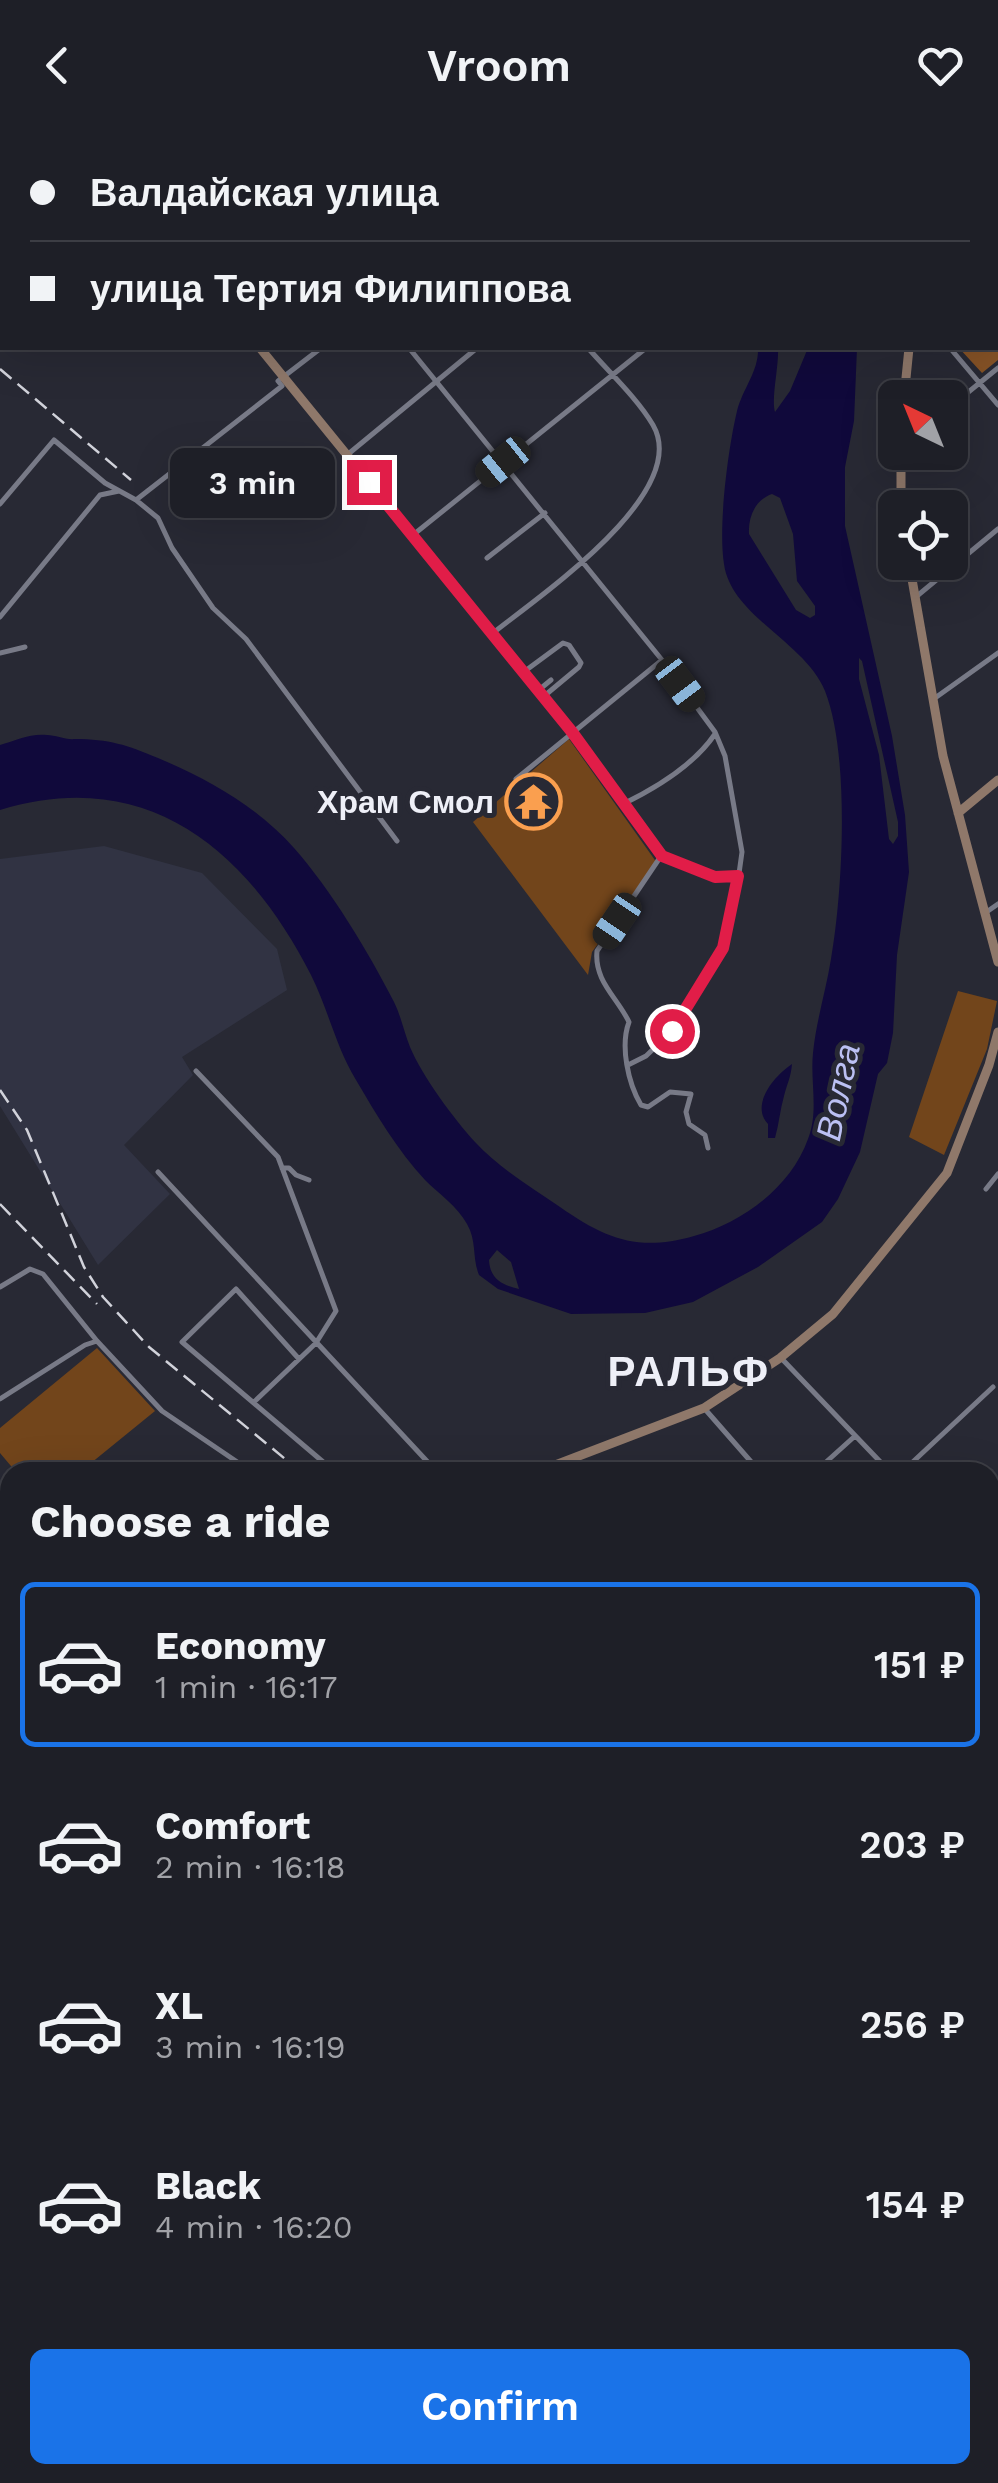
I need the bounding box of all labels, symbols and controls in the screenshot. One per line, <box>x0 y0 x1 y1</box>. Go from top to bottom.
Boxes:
icon: back <box>30 38 85 93</box>
icon: heart <box>913 38 968 93</box>
text: Vroom <box>427 39 571 92</box>
text: Валдайская улица <box>90 171 439 215</box>
text: улица Тертия Филиппова <box>90 267 571 311</box>
north arrow <box>878 380 968 470</box>
map controls <box>878 380 968 580</box>
car <box>470 431 536 493</box>
callout: 3 min <box>169 447 334 517</box>
route end <box>347 460 392 505</box>
text: 3 min <box>209 464 296 502</box>
button: locate <box>878 490 968 580</box>
car <box>650 651 710 717</box>
temple icon: Храм Смол <box>503 772 563 832</box>
place label: Храм Смол <box>317 783 494 821</box>
car <box>588 888 646 954</box>
route start <box>650 1009 695 1054</box>
water label: Волга <box>807 1040 869 1144</box>
district label: РАЛЬФ <box>607 1347 771 1396</box>
text: Choose a ride <box>30 1495 330 1548</box>
icon: car <box>35 1620 125 1710</box>
text: Economy <box>155 1624 326 1668</box>
text: 151 ₽ <box>874 1643 965 1687</box>
text: 1 min · 16:17 <box>155 1668 337 1706</box>
icon: car <box>35 1800 125 1890</box>
text: Comfort <box>155 1804 310 1848</box>
text: 203 ₽ <box>859 1823 965 1867</box>
text: 2 min · 16:18 <box>155 1848 345 1886</box>
icon: car <box>35 1980 125 2070</box>
text: XL <box>155 1984 203 2028</box>
text: 256 ₽ <box>860 2003 965 2047</box>
text: 3 min · 16:19 <box>155 2028 345 2066</box>
icon: car <box>35 2160 125 2250</box>
text: Black <box>155 2164 261 2208</box>
text: 154 ₽ <box>866 2183 965 2227</box>
text: 4 min · 16:20 <box>155 2208 353 2246</box>
button: Confirm <box>30 2349 970 2464</box>

